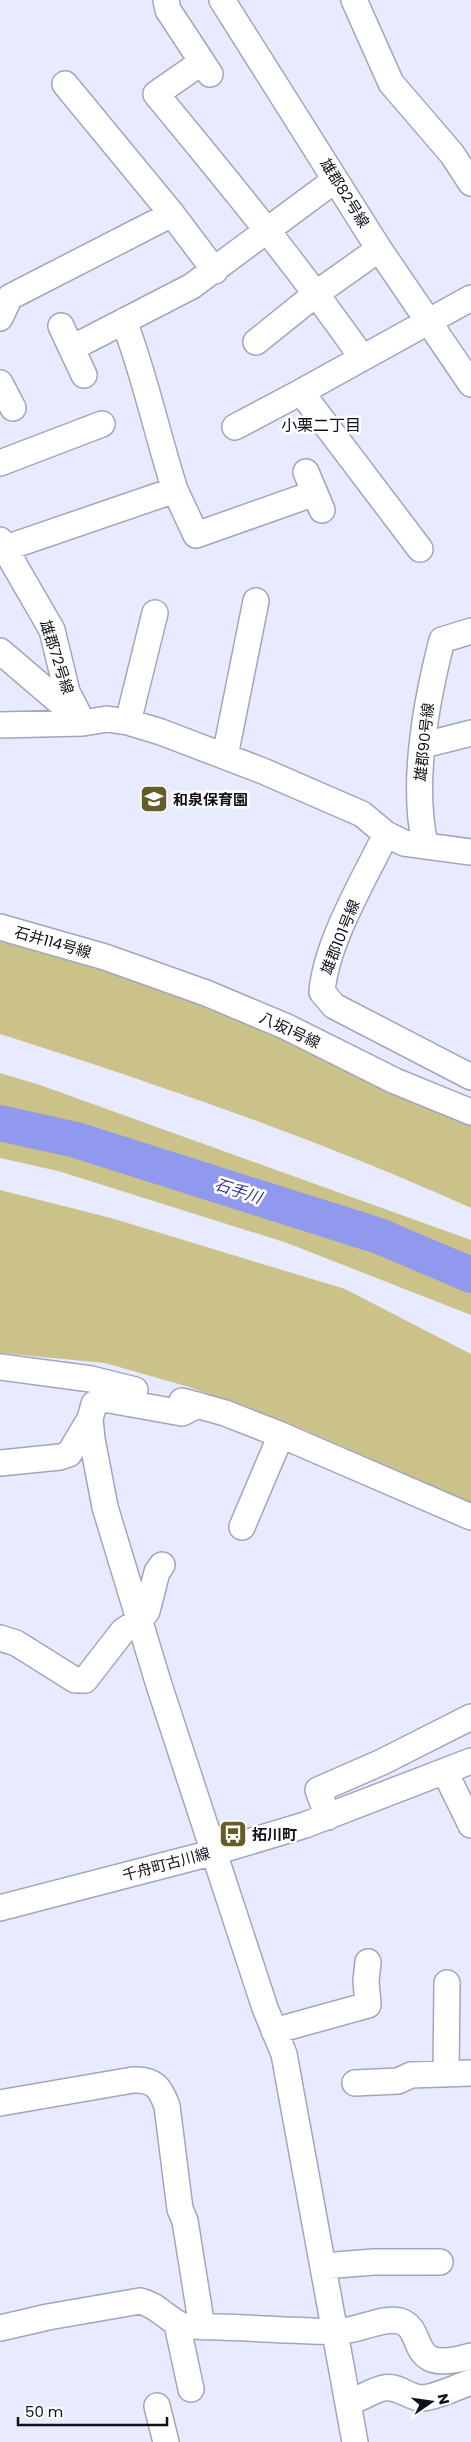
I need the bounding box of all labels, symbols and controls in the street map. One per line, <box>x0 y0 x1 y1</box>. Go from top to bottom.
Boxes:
street label: 雄郡82号線 <box>315 154 375 232</box>
district label: 小栗二丁目 <box>281 414 361 437</box>
street label: 雄郡72号線 <box>35 617 79 697</box>
street label: 雄郡90号線 <box>409 702 439 782</box>
school or university icon: 和泉保育園 <box>139 784 169 814</box>
place label: 和泉保育園 <box>173 789 248 810</box>
street label: 雄郡101号線 <box>315 896 365 978</box>
street label: 石井114号線 <box>12 921 94 963</box>
street label: 八坂1号線 <box>256 1007 324 1053</box>
water label: 石手川 <box>212 1173 266 1210</box>
bus stop icon: 拓川町 <box>218 1819 248 1849</box>
place label: 拓川町 <box>252 1824 297 1845</box>
street label: 千舟町古川線 <box>120 1842 212 1886</box>
north arrow <box>406 2377 456 2427</box>
text: N <box>433 2392 455 2406</box>
scale bar <box>18 2394 166 2426</box>
text: 50 m <box>25 2401 63 2422</box>

